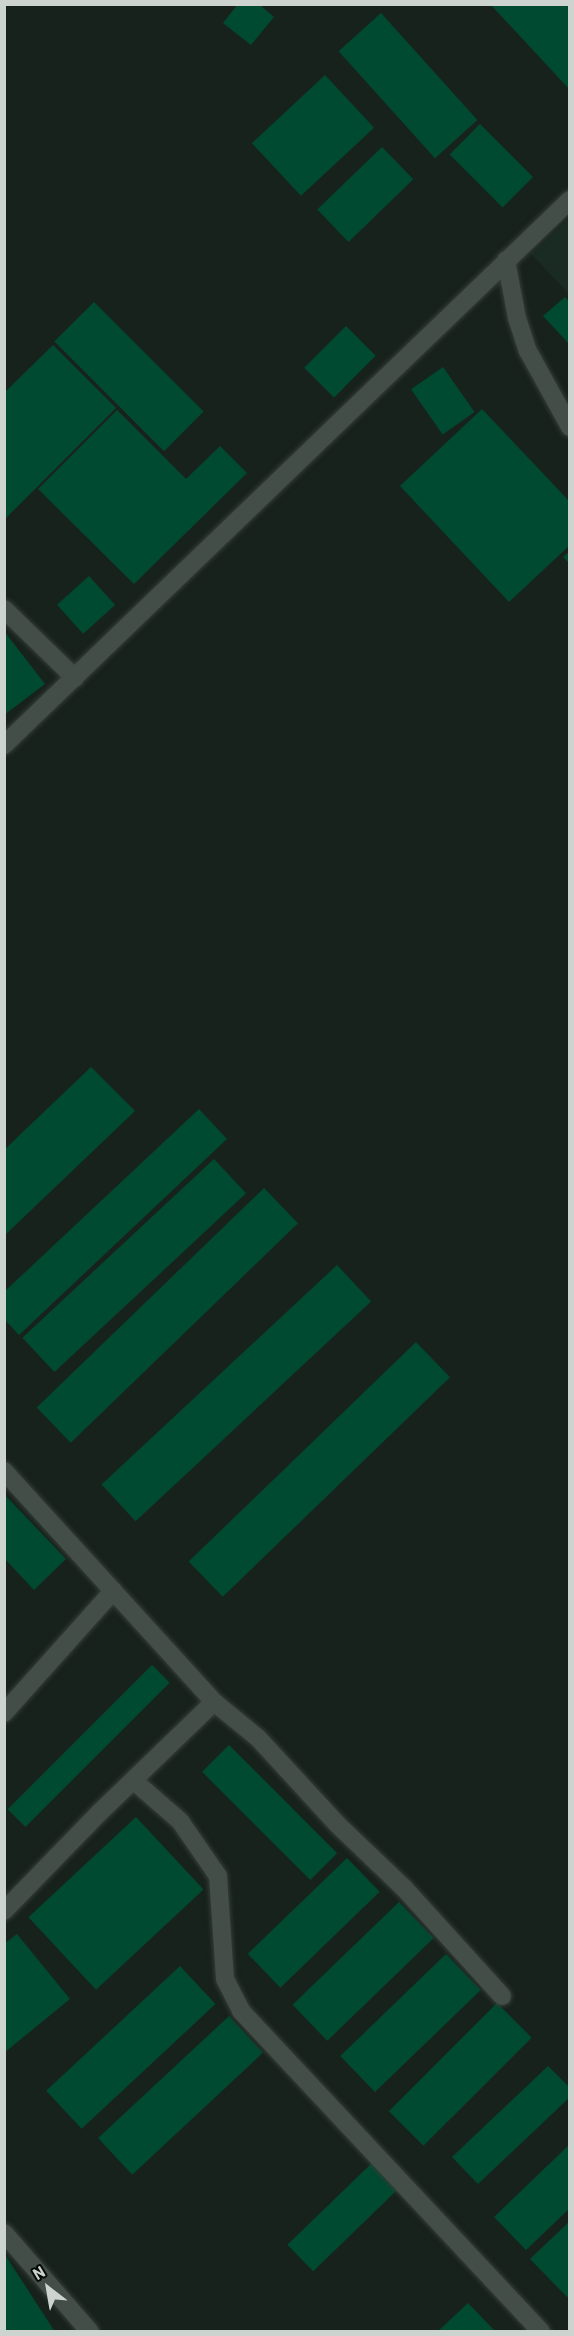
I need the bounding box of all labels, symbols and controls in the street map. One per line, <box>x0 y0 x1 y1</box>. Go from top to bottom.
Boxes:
north arrow <box>18 2258 78 2318</box>
text: N <box>29 2261 48 2283</box>

